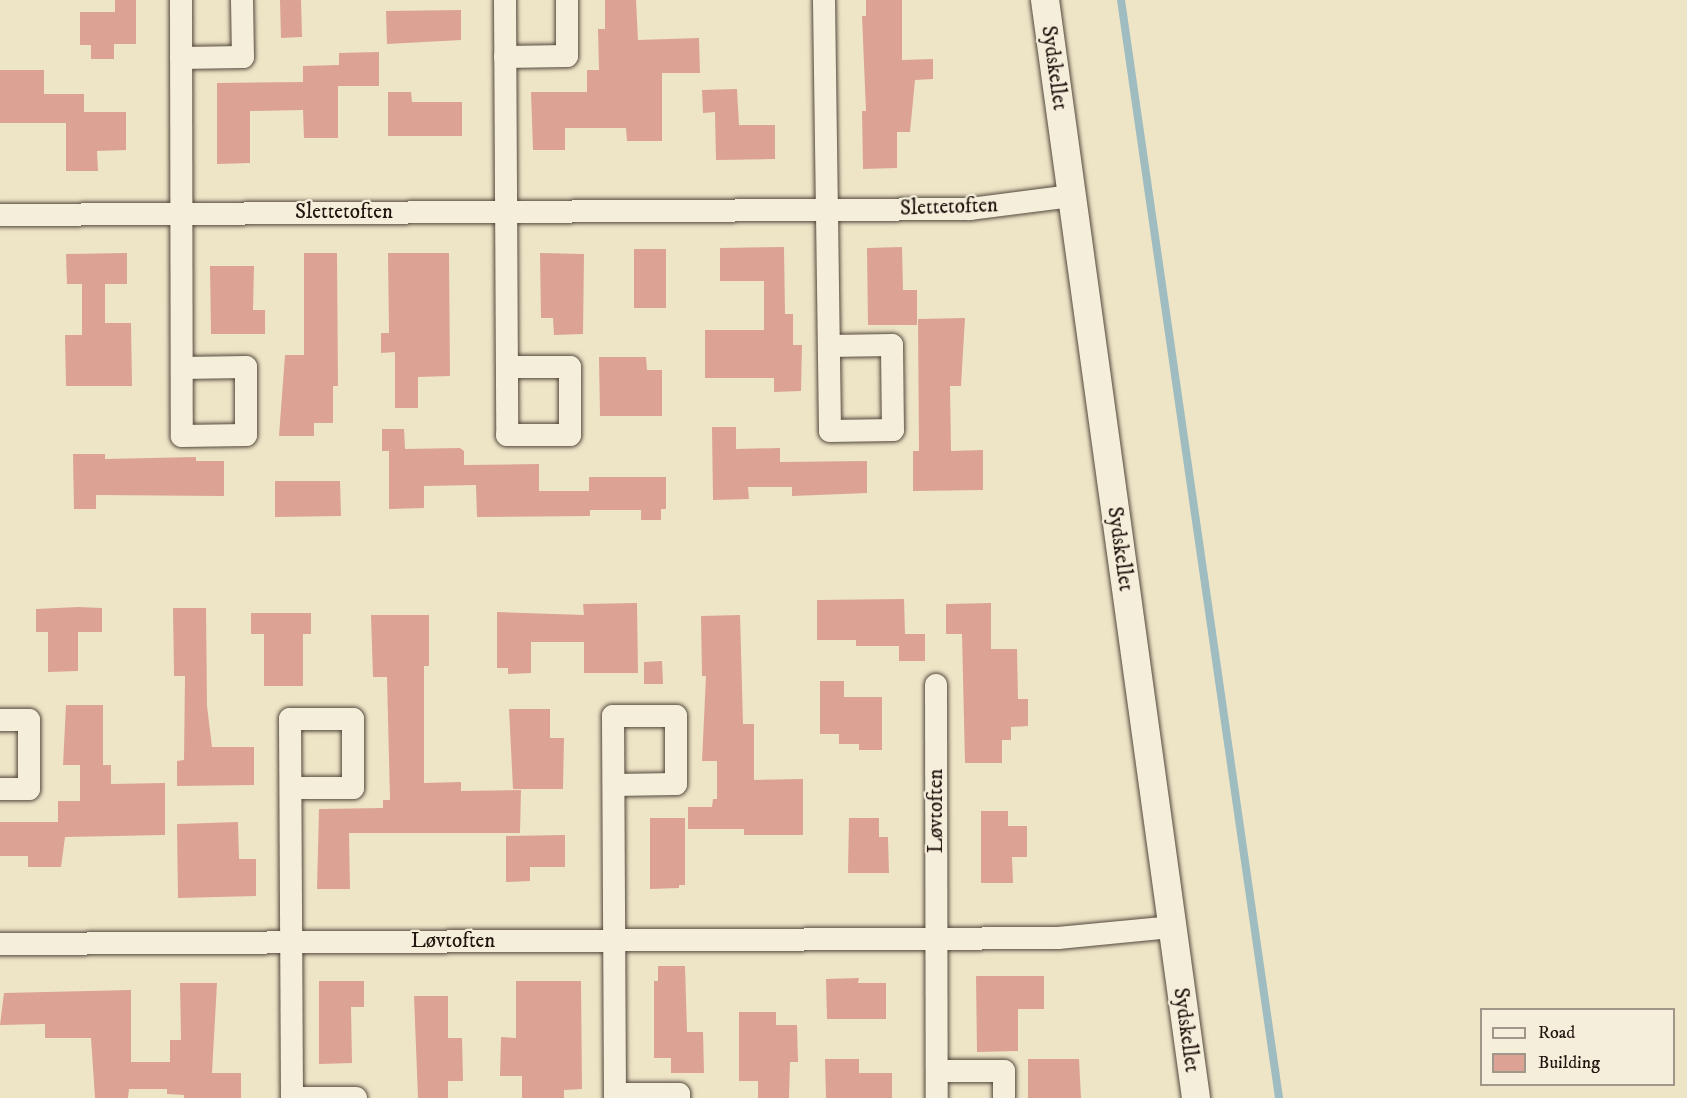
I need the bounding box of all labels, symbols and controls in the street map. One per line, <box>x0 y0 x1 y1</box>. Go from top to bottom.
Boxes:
street label: Sydskellet <box>1036 24 1072 112</box>
street label: Slettetoften <box>900 193 998 221</box>
street label: Slettetoften <box>295 199 393 225</box>
street label: Sydskellet <box>1102 505 1138 593</box>
street label: Løvtoften <box>923 769 949 853</box>
street label: Løvtoften <box>411 928 495 954</box>
street label: Sydskellet <box>1168 986 1204 1074</box>
legend <box>1480 1008 1675 1086</box>
text: Road <box>1538 1022 1575 1044</box>
text: Building <box>1538 1052 1600 1074</box>

